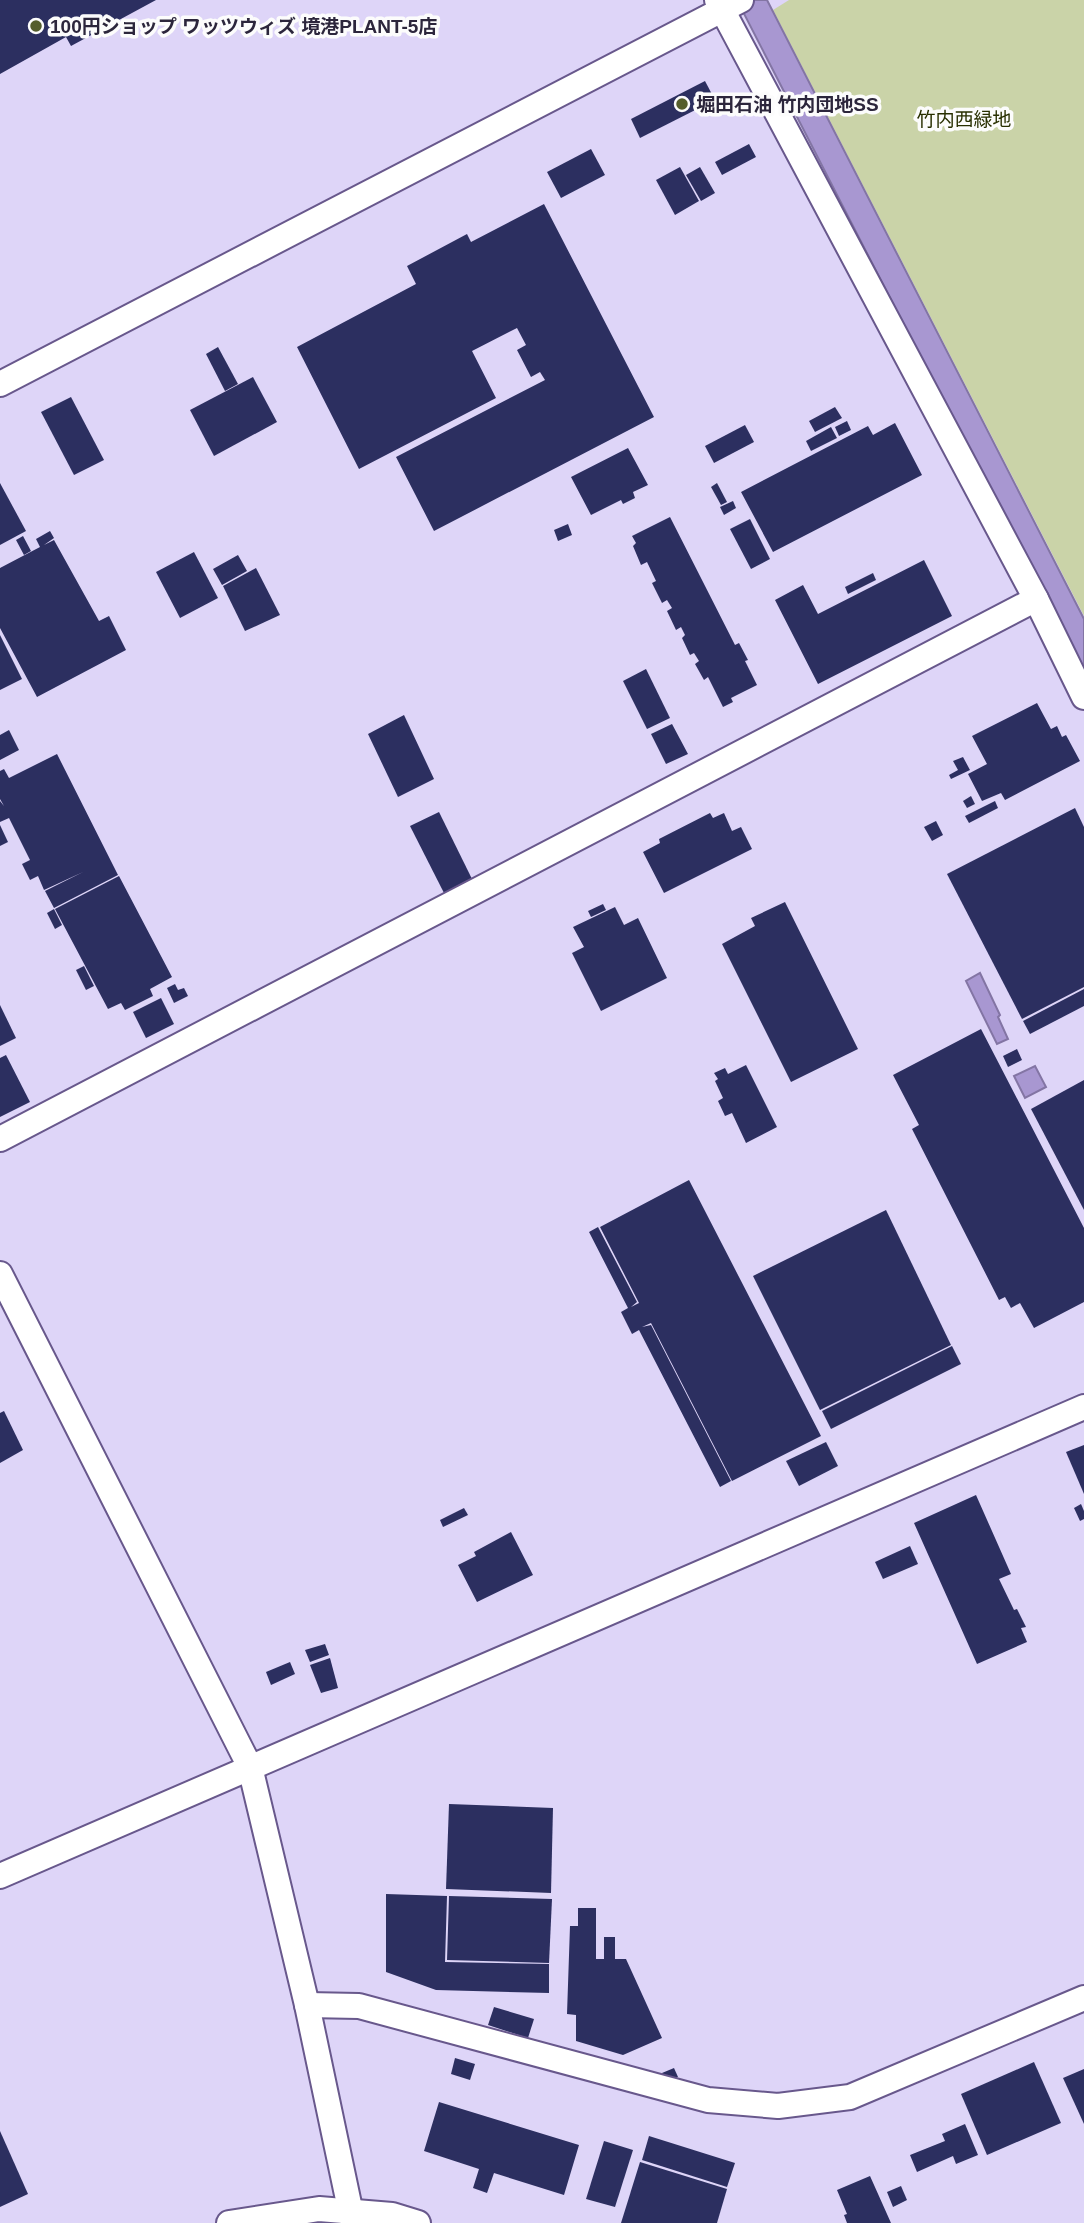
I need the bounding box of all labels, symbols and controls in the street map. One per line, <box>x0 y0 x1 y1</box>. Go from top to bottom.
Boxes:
place label: 100円ショップ ワッツウィズ 境港PLANT-5店 <box>50 16 437 37</box>
marker: 100円ショップ ワッツウィズ 境港PLANT-5店 <box>28 18 44 34</box>
place label: 堀田石油 竹内団地SS <box>696 94 879 115</box>
marker: 堀田石油 竹内団地SS <box>674 96 690 112</box>
park label: 竹内西緑地 <box>916 109 1012 130</box>

